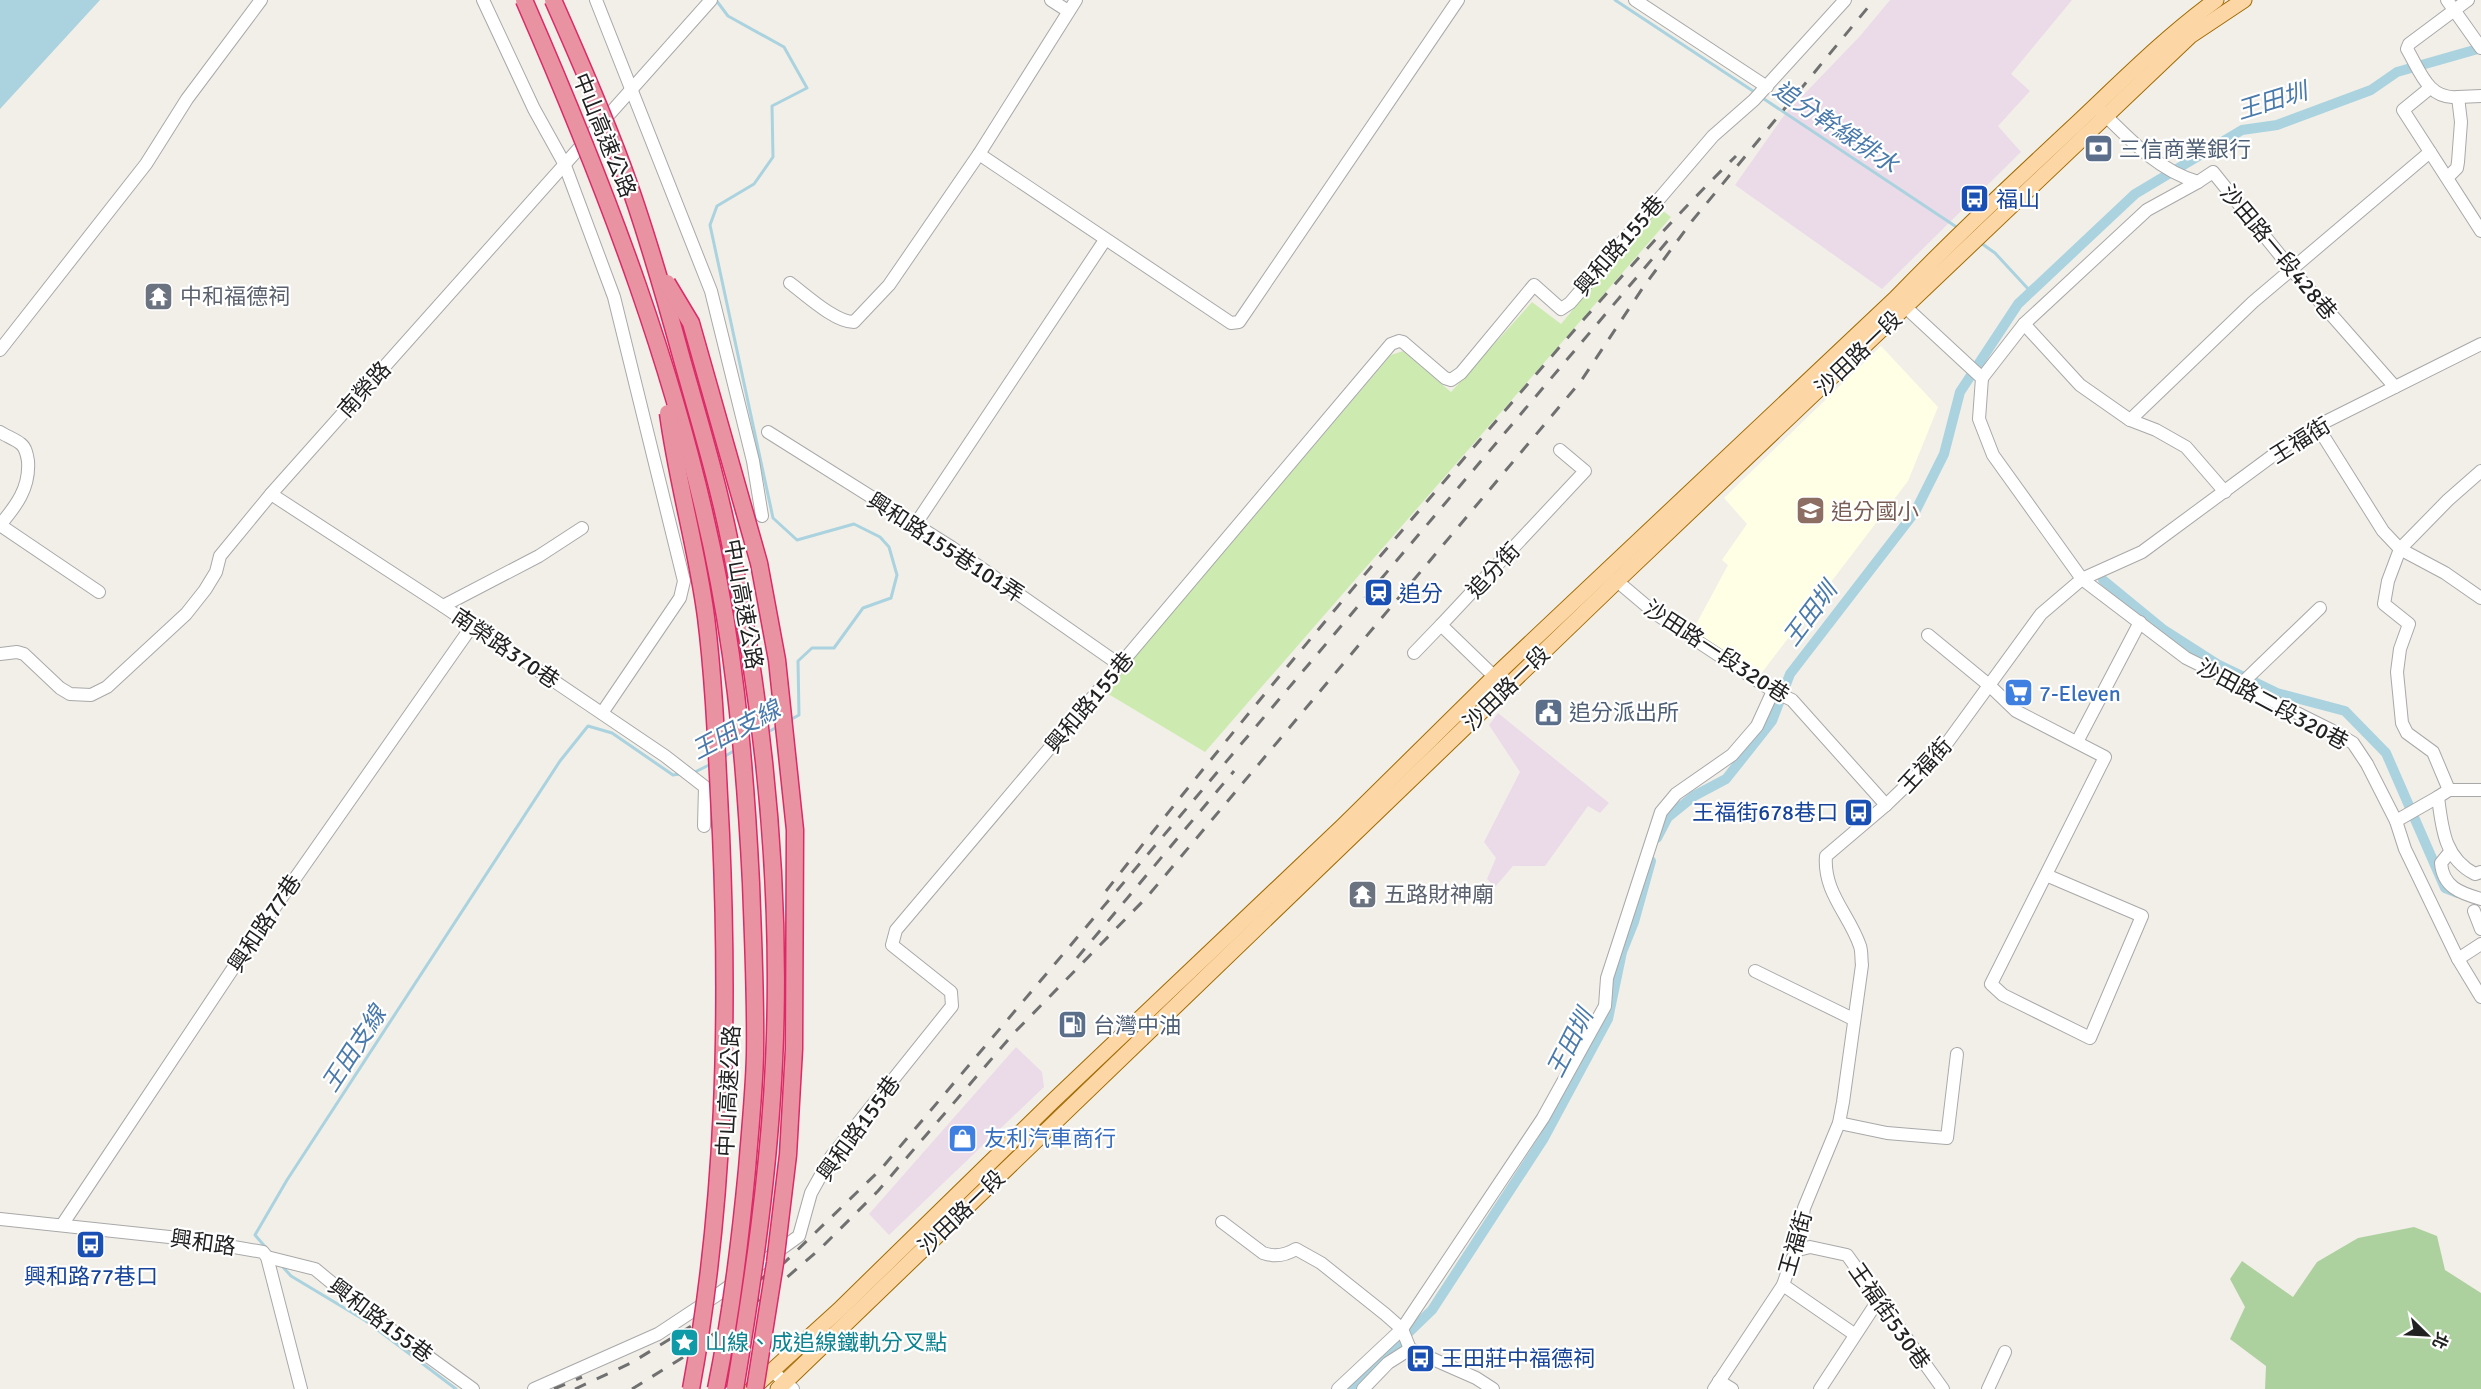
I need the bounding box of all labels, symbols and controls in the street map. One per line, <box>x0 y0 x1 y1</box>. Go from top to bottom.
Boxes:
street label: 中山高速公路 <box>567 69 642 201</box>
water label: 追分幹線排水 <box>1768 74 1905 180</box>
water label: 王田圳 <box>2233 75 2314 126</box>
bank icon: 三信商業銀行 <box>2082 133 2114 165</box>
place label: 三信商業銀行 <box>2119 136 2251 163</box>
street label: 沙田路一段428巷 <box>2214 179 2343 325</box>
bus stop icon: 福山 <box>1959 183 1991 215</box>
place label: 福山 <box>1996 186 2040 213</box>
street label: 興和路155巷 <box>1569 190 1670 301</box>
temple icon: 中和福德祠 <box>143 280 175 312</box>
place label: 中和福德祠 <box>180 283 290 310</box>
street label: 沙田路一段 <box>1809 305 1907 401</box>
street label: 南榮路 <box>332 356 396 423</box>
street label: 王福街 <box>2265 411 2335 469</box>
street label: 興和路155巷101弄 <box>862 487 1029 608</box>
school or university icon: 追分國小 <box>1794 495 1826 527</box>
place label: 追分國小 <box>1831 498 1919 525</box>
street label: 中山高速公路 <box>719 537 768 671</box>
street label: 追分街 <box>1461 537 1526 604</box>
water label: 王田圳 <box>1776 574 1845 652</box>
station icon: 追分 <box>1362 577 1394 609</box>
place label: 追分 <box>1399 580 1443 607</box>
street label: 沙田路一段320巷 <box>1639 594 1794 708</box>
street label: 南榮路370巷 <box>447 603 565 694</box>
street label: 沙田路一段 <box>1457 640 1555 736</box>
street label: 興和路155巷 <box>1039 646 1139 758</box>
street label: 沙田路二段320巷 <box>2192 653 2353 756</box>
supermarket icon: 7-Eleven <box>2002 677 2034 709</box>
place label: 7-Eleven <box>2039 680 2121 707</box>
water label: 王田支線 <box>687 693 788 766</box>
public building icon: 追分派出所 <box>1532 696 1564 728</box>
place label: 追分派出所 <box>1569 699 1679 726</box>
street label: 王福街 <box>1893 732 1958 799</box>
bus stop icon: 王福街678巷口 <box>1843 796 1875 828</box>
place label: 王福街678巷口 <box>1692 799 1838 826</box>
street label: 興和路77巷 <box>222 869 307 977</box>
temple icon: 五路財神廟 <box>1347 878 1379 910</box>
place label: 五路財神廟 <box>1384 881 1494 908</box>
water label: 王田支線 <box>315 998 394 1097</box>
water label: 王田圳 <box>1540 1001 1601 1082</box>
fuel station icon: 台灣中油 <box>1056 1009 1088 1041</box>
place label: 台灣中油 <box>1093 1012 1181 1039</box>
street label: 中山高速公路 <box>712 1024 745 1158</box>
street label: 興和路155巷 <box>811 1070 906 1186</box>
shop icon: 友利汽車商行 <box>947 1122 979 1154</box>
place label: 友利汽車商行 <box>984 1125 1116 1152</box>
street label: 沙田路一段 <box>912 1164 1010 1260</box>
street label: 王福街 <box>1773 1208 1818 1279</box>
street label: 興和路 <box>168 1225 237 1260</box>
bus stop icon: 興和路77巷口 <box>75 1228 107 1260</box>
street label: 王福街530巷 <box>1843 1258 1936 1375</box>
place label: 興和路77巷口 <box>24 1263 158 1290</box>
street label: 興和路155巷 <box>323 1272 438 1368</box>
north arrow <box>2397 1305 2457 1365</box>
place icon: 山線、成追線鐵軌分叉點 <box>668 1326 700 1358</box>
place label: 山線、成追線鐵軌分叉點 <box>705 1329 947 1356</box>
text: 北 <box>2427 1329 2452 1352</box>
bus stop icon: 王田莊中福德祠 <box>1404 1342 1436 1374</box>
place label: 王田莊中福德祠 <box>1441 1345 1595 1372</box>

